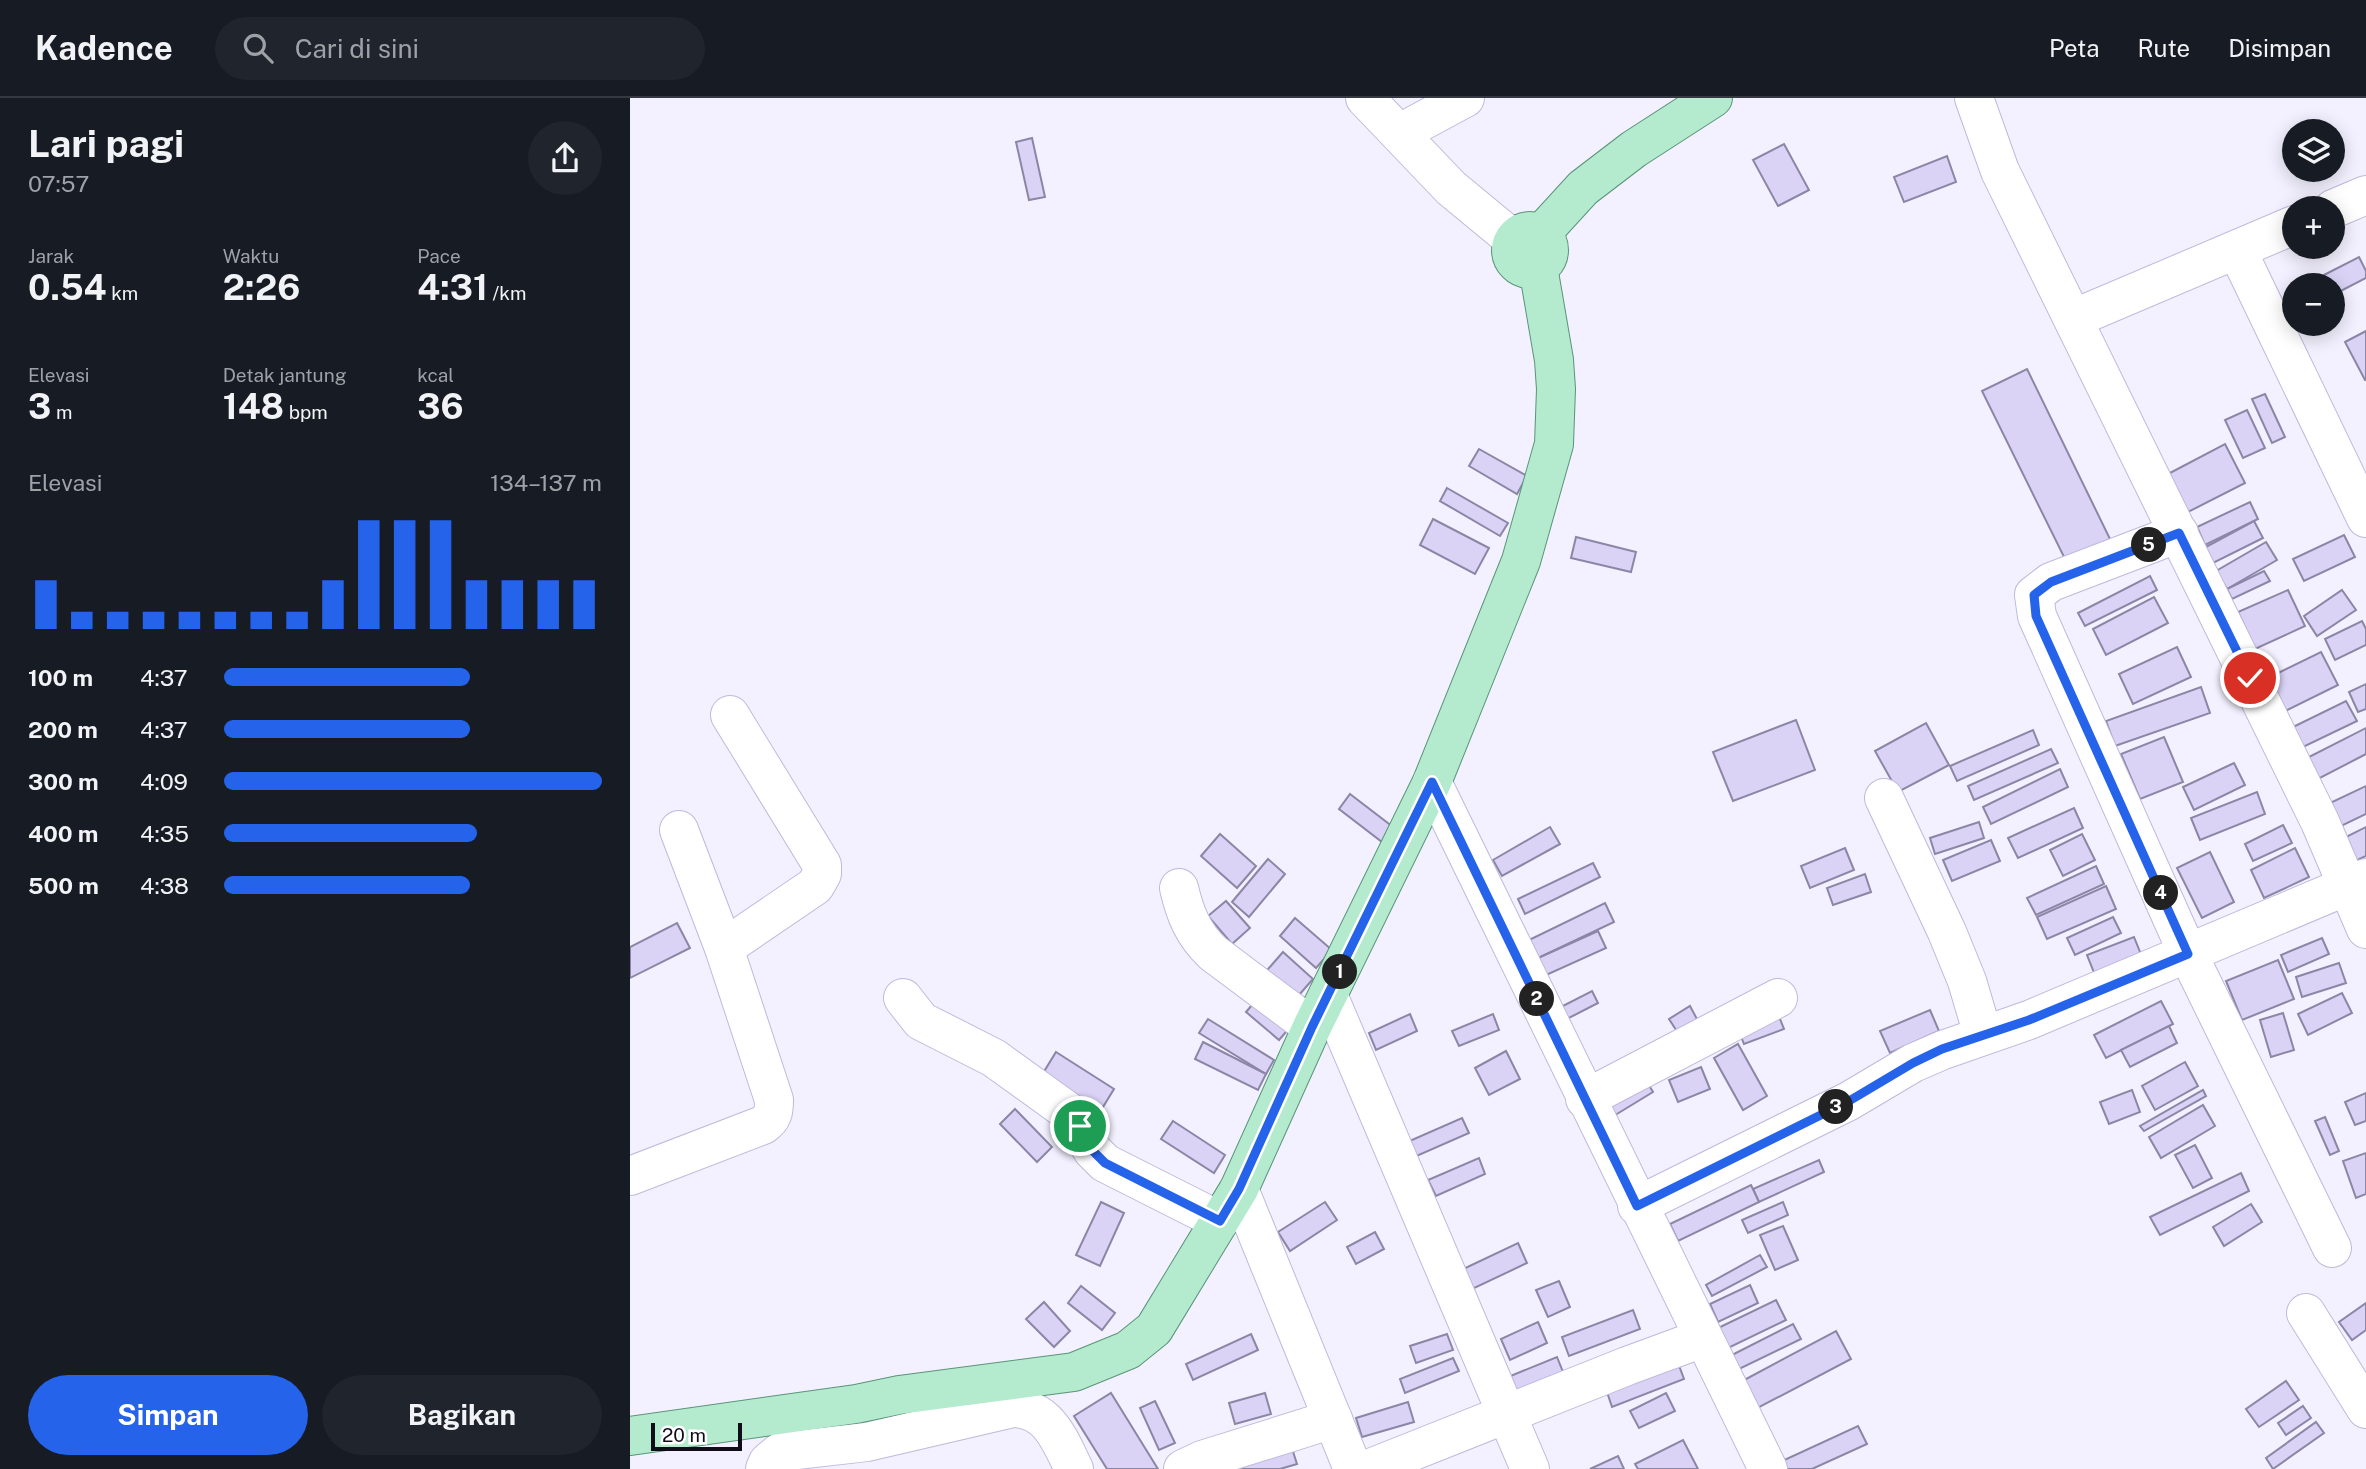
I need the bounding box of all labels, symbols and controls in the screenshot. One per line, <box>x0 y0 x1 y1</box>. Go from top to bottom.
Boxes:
search box <box>215 17 705 80</box>
text: Kadence <box>35 29 173 67</box>
icon: search <box>239 29 277 67</box>
text: Cari di sini <box>295 33 419 64</box>
text: Peta <box>2049 34 2100 62</box>
text: Rute <box>2138 34 2190 62</box>
text: Disimpan <box>2228 34 2331 62</box>
map controls <box>2282 119 2345 336</box>
button: layers <box>2282 119 2345 182</box>
text: Lari pagi <box>28 121 184 166</box>
button: share <box>528 121 602 195</box>
text: 07:57 <box>28 170 89 197</box>
button: + <box>2282 196 2345 259</box>
text: Jarak <box>28 245 74 267</box>
text: Waktu <box>223 245 279 267</box>
text: Pace <box>417 245 461 267</box>
text: 0.54 <box>28 267 107 308</box>
text: 2:26 <box>223 267 300 308</box>
text: 4:31 <box>417 267 488 308</box>
button: − <box>2282 273 2345 336</box>
text: km <box>107 282 138 304</box>
text: /km <box>488 282 526 304</box>
text: Elevasi <box>28 364 89 386</box>
text: Detak jantung <box>223 364 347 386</box>
text: kcal <box>417 364 454 386</box>
text: 3 <box>28 386 51 427</box>
text: 148 <box>223 386 284 427</box>
text: 36 <box>417 386 464 427</box>
text: m <box>51 401 72 423</box>
text: bpm <box>284 401 328 423</box>
text: Elevasi <box>28 469 102 496</box>
text: 134–137 m <box>490 469 602 496</box>
pin: 5 <box>2132 528 2166 562</box>
text: 5 <box>2142 533 2155 555</box>
pin <box>2220 648 2280 708</box>
icon: check <box>2231 659 2269 697</box>
text: 100 m <box>28 664 93 691</box>
text: 4:37 <box>140 664 188 691</box>
text: 200 m <box>28 716 98 743</box>
text: 4:37 <box>140 716 188 743</box>
text: 300 m <box>28 768 99 795</box>
text: 4:09 <box>140 768 188 795</box>
text: 400 m <box>28 820 98 847</box>
text: 4:35 <box>140 820 189 847</box>
text: 500 m <box>28 872 99 899</box>
text: 4:38 <box>140 872 189 899</box>
pin: 4 <box>2144 876 2178 910</box>
text: 4 <box>2154 881 2167 903</box>
pin: 1 <box>1322 954 1358 990</box>
text: 1 <box>1335 960 1344 982</box>
pin: 2 <box>1520 982 1555 1016</box>
text: 2 <box>1530 987 1543 1009</box>
pin: 3 <box>1818 1090 1854 1124</box>
text: 3 <box>1829 1095 1842 1117</box>
pin <box>1050 1096 1110 1156</box>
icon: arrive <box>1061 1107 1099 1145</box>
button: Simpan <box>28 1375 308 1455</box>
button: Bagikan <box>322 1375 602 1455</box>
scale bar <box>651 1420 742 1452</box>
text: 20 m <box>662 1424 706 1446</box>

